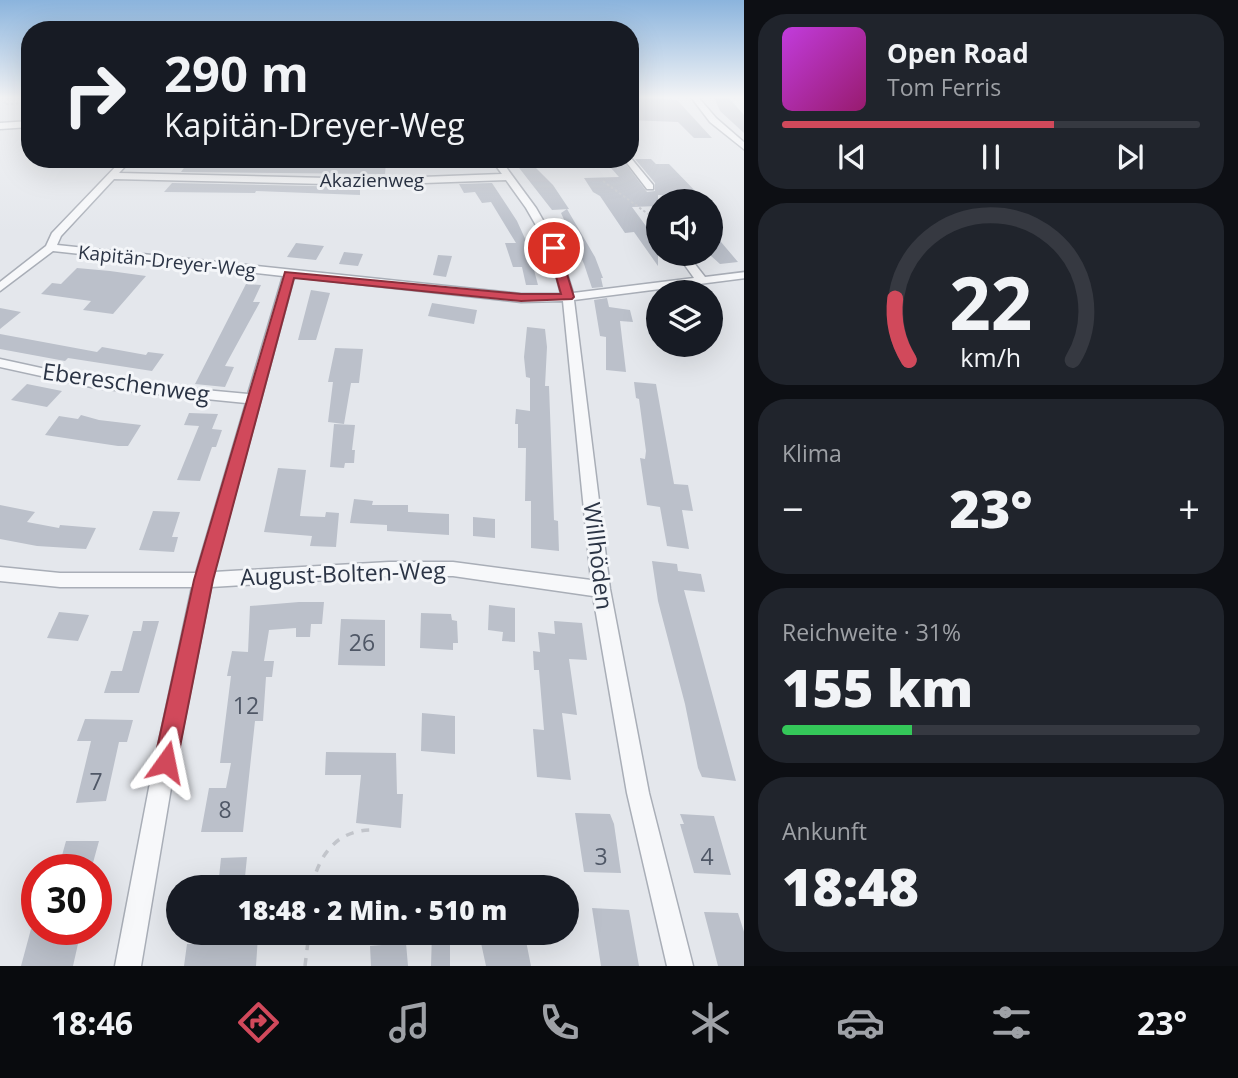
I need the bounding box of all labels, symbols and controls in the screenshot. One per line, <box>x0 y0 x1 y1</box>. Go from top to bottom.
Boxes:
text: Open Road <box>887 35 1029 71</box>
text: 290 m <box>164 40 309 106</box>
icon: right <box>49 49 140 140</box>
text: Tom Ferris <box>887 71 1001 103</box>
text: Kapitän-Dreyer-Weg <box>164 103 465 146</box>
icon: previous <box>833 138 871 176</box>
icon: pause <box>972 138 1010 176</box>
icon: next <box>1111 138 1149 176</box>
street label: Akazienweg <box>320 167 424 193</box>
map controls <box>646 189 723 357</box>
button: sound <box>646 189 723 266</box>
pin <box>524 218 584 278</box>
icon: arrive <box>535 229 573 267</box>
street label: Kapitän-Dreyer-Weg <box>77 239 257 283</box>
text: 22 <box>949 252 1033 351</box>
button: layers <box>646 280 723 357</box>
text: km/h <box>961 340 1021 374</box>
street label: Ebereschenweg <box>41 354 212 410</box>
text: Klima <box>782 437 842 469</box>
text: 23° <box>950 472 1032 543</box>
text: − <box>782 482 804 534</box>
text: + <box>1178 482 1200 534</box>
street label: Willhöden <box>577 500 621 611</box>
street label: August-Bolten-Weg <box>240 553 447 593</box>
text: Reichweite · 31% <box>782 616 961 648</box>
house number: 26 <box>349 626 375 658</box>
text: 155 km <box>782 651 973 722</box>
house number: 12 <box>233 689 259 721</box>
position arrow <box>129 725 203 799</box>
house number: 7 <box>89 765 103 797</box>
house number: 8 <box>218 793 232 825</box>
text: Ankunft <box>782 815 867 847</box>
house number: 3 <box>594 840 608 872</box>
house number: 4 <box>700 840 714 872</box>
text: 18:48 <box>782 850 919 921</box>
speed limit sign: 30 <box>21 854 112 945</box>
text: 18:48 · 2 Min. · 510 m <box>238 892 507 928</box>
icon: directions <box>234 998 283 1047</box>
icon: music <box>385 998 434 1047</box>
icon: phone <box>535 998 584 1047</box>
icon: climate <box>686 998 735 1047</box>
icon: car <box>836 998 885 1047</box>
icon: filters <box>987 998 1036 1047</box>
text: 18:46 <box>51 1001 133 1044</box>
text: 23° <box>1137 1001 1187 1044</box>

